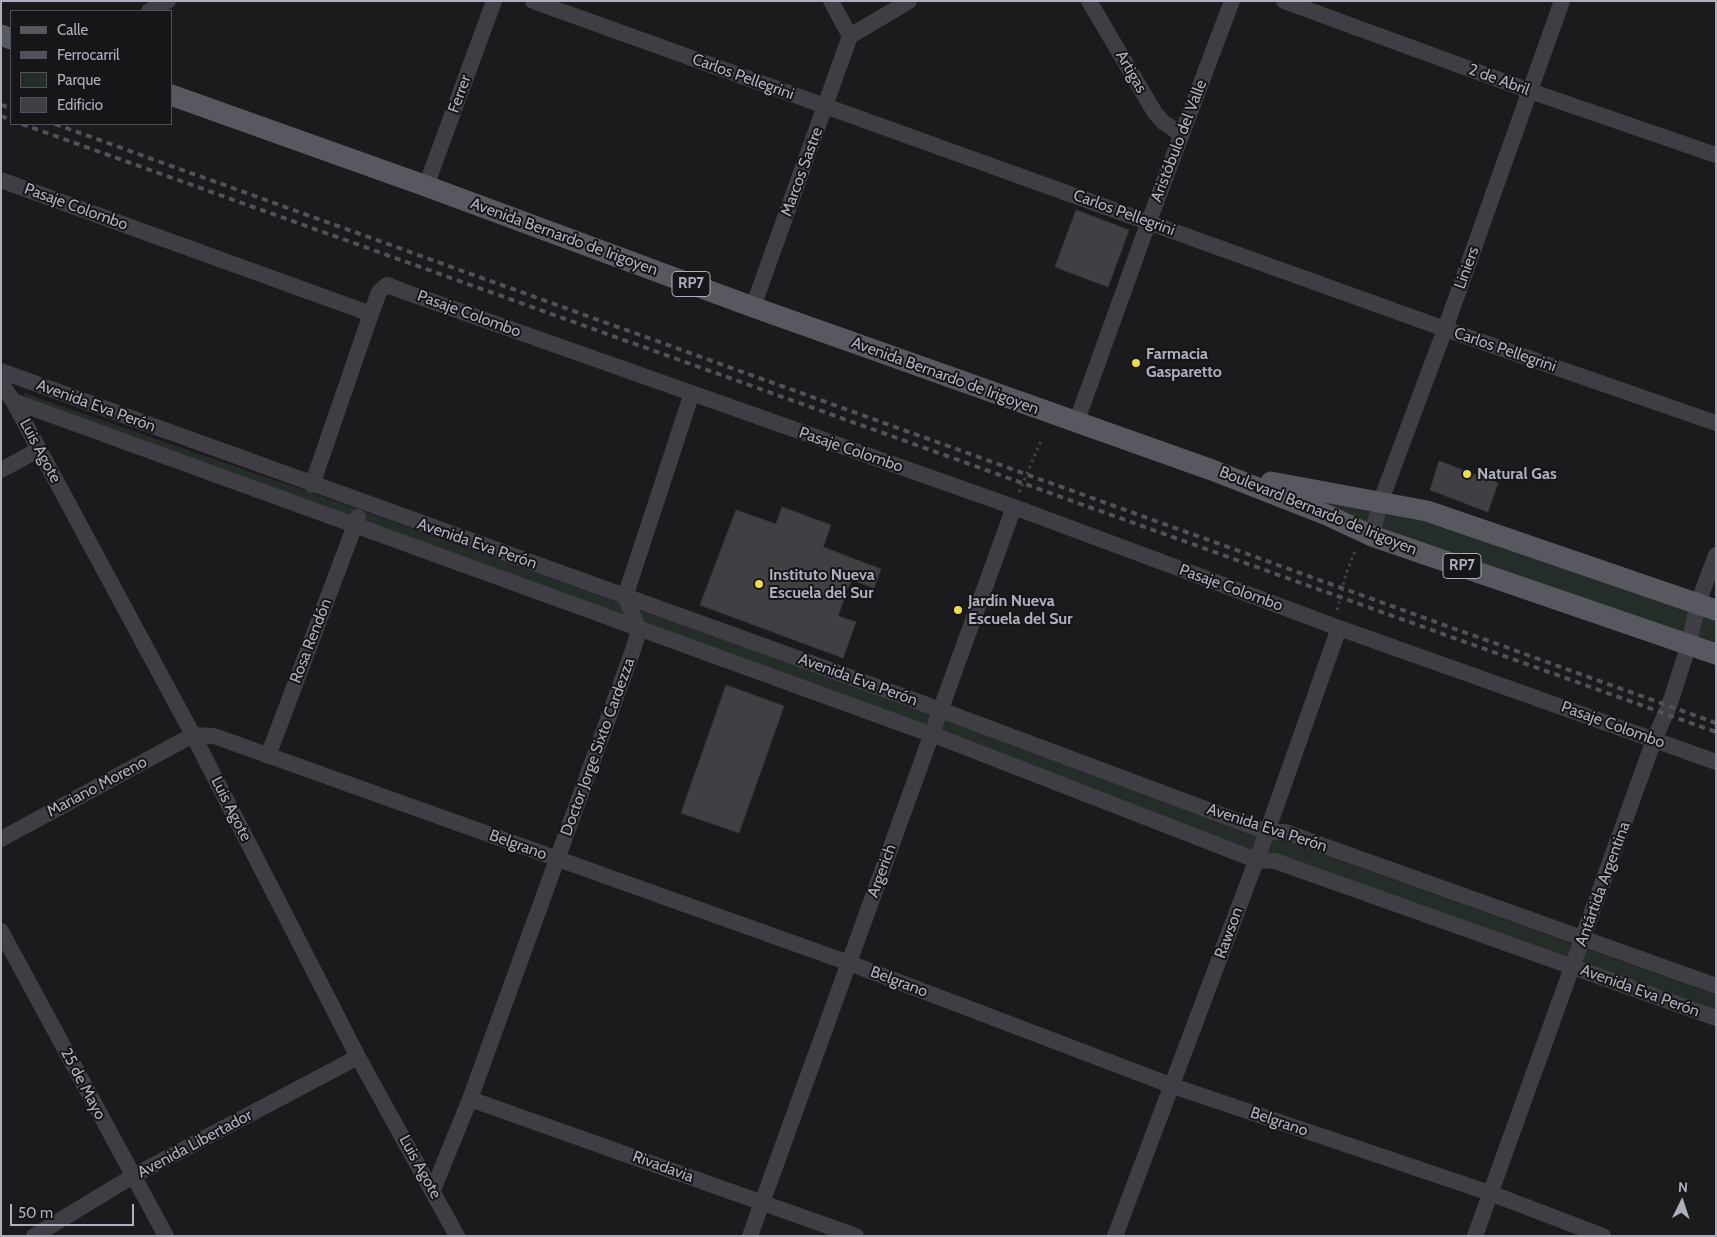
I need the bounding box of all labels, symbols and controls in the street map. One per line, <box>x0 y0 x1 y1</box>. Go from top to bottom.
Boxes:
legend <box>10 10 172 125</box>
text: Calle <box>57 21 88 39</box>
text: Ferrocarril <box>57 46 120 64</box>
street label: Artigas <box>1111 47 1151 97</box>
street label: Carlos Pellegrini <box>690 50 796 104</box>
street label: 2 de Abril <box>1466 60 1532 100</box>
text: Parque <box>57 71 101 89</box>
street label: Ferrer <box>444 72 476 116</box>
street label: Aristóbulo del Valle <box>1147 77 1211 205</box>
text: Edificio <box>57 96 103 114</box>
street label: Marcos Sastre <box>777 125 827 219</box>
street label: Pasaje Colombo <box>22 179 130 235</box>
street label: Carlos Pellegrini <box>1071 186 1177 240</box>
street label: Avenida Bernardo de Irigoyen <box>468 194 660 280</box>
street label: Liniers <box>1451 244 1483 292</box>
road number: RP7 <box>672 272 710 296</box>
street label: Pasaje Colombo <box>415 286 523 342</box>
street label: Carlos Pellegrini <box>1451 324 1559 376</box>
street label: Avenida Bernardo de Irigoyen <box>849 333 1041 419</box>
place label: Farmacia Gasparetto <box>1146 344 1222 382</box>
marker: Farmacia Gasparetto <box>1130 357 1142 369</box>
street label: Avenida Eva Perón <box>34 376 158 436</box>
street label: Luis Agote <box>15 416 65 486</box>
street label: Pasaje Colombo <box>796 423 906 477</box>
street label: Boulevard Bernardo de Irigoyen <box>1216 462 1420 560</box>
place label: Natural Gas <box>1477 464 1557 484</box>
marker: Natural Gas <box>1461 468 1473 480</box>
street label: Avenida Eva Perón <box>415 515 539 573</box>
road number: RP7 <box>1443 554 1481 578</box>
street label: Pasaje Colombo <box>1177 560 1285 616</box>
place label: Instituto Nueva Escuela del Sur <box>769 565 875 603</box>
marker: Instituto Nueva Escuela del Sur <box>753 578 765 590</box>
place label: Jardín Nueva Escuela del Sur <box>968 591 1072 629</box>
street label: Rosa Rendón <box>286 596 336 686</box>
marker: Jardín Nueva Escuela del Sur <box>952 604 964 616</box>
street label: Avenida Eva Perón <box>796 650 920 710</box>
street label: Doctor Jorge Sixto Cardezza <box>557 655 639 839</box>
street label: Pasaje Colombo <box>1559 697 1667 753</box>
street label: Mariano Moreno <box>44 753 150 821</box>
street label: Luis Agote <box>207 774 255 844</box>
street label: Avenida Eva Perón <box>1205 800 1329 856</box>
street label: Antártida Argentina <box>1572 819 1634 949</box>
street label: Belgrano <box>487 826 549 864</box>
street label: Argerich <box>864 842 900 900</box>
street label: Rawson <box>1211 905 1247 961</box>
street label: Avenida Eva Perón <box>1578 961 1702 1021</box>
street label: Belgrano <box>868 962 930 1002</box>
street label: 25 de Mayo <box>56 1045 110 1123</box>
street label: Belgrano <box>1248 1103 1310 1141</box>
street label: Avenida Libertador <box>134 1106 256 1182</box>
street label: Luis Agote <box>395 1132 445 1202</box>
street label: Rivadavia <box>630 1147 696 1187</box>
north arrow <box>1657 1177 1707 1227</box>
text: N <box>1677 1178 1689 1196</box>
scale bar <box>12 1194 136 1226</box>
text: 50 m <box>18 1204 53 1222</box>

